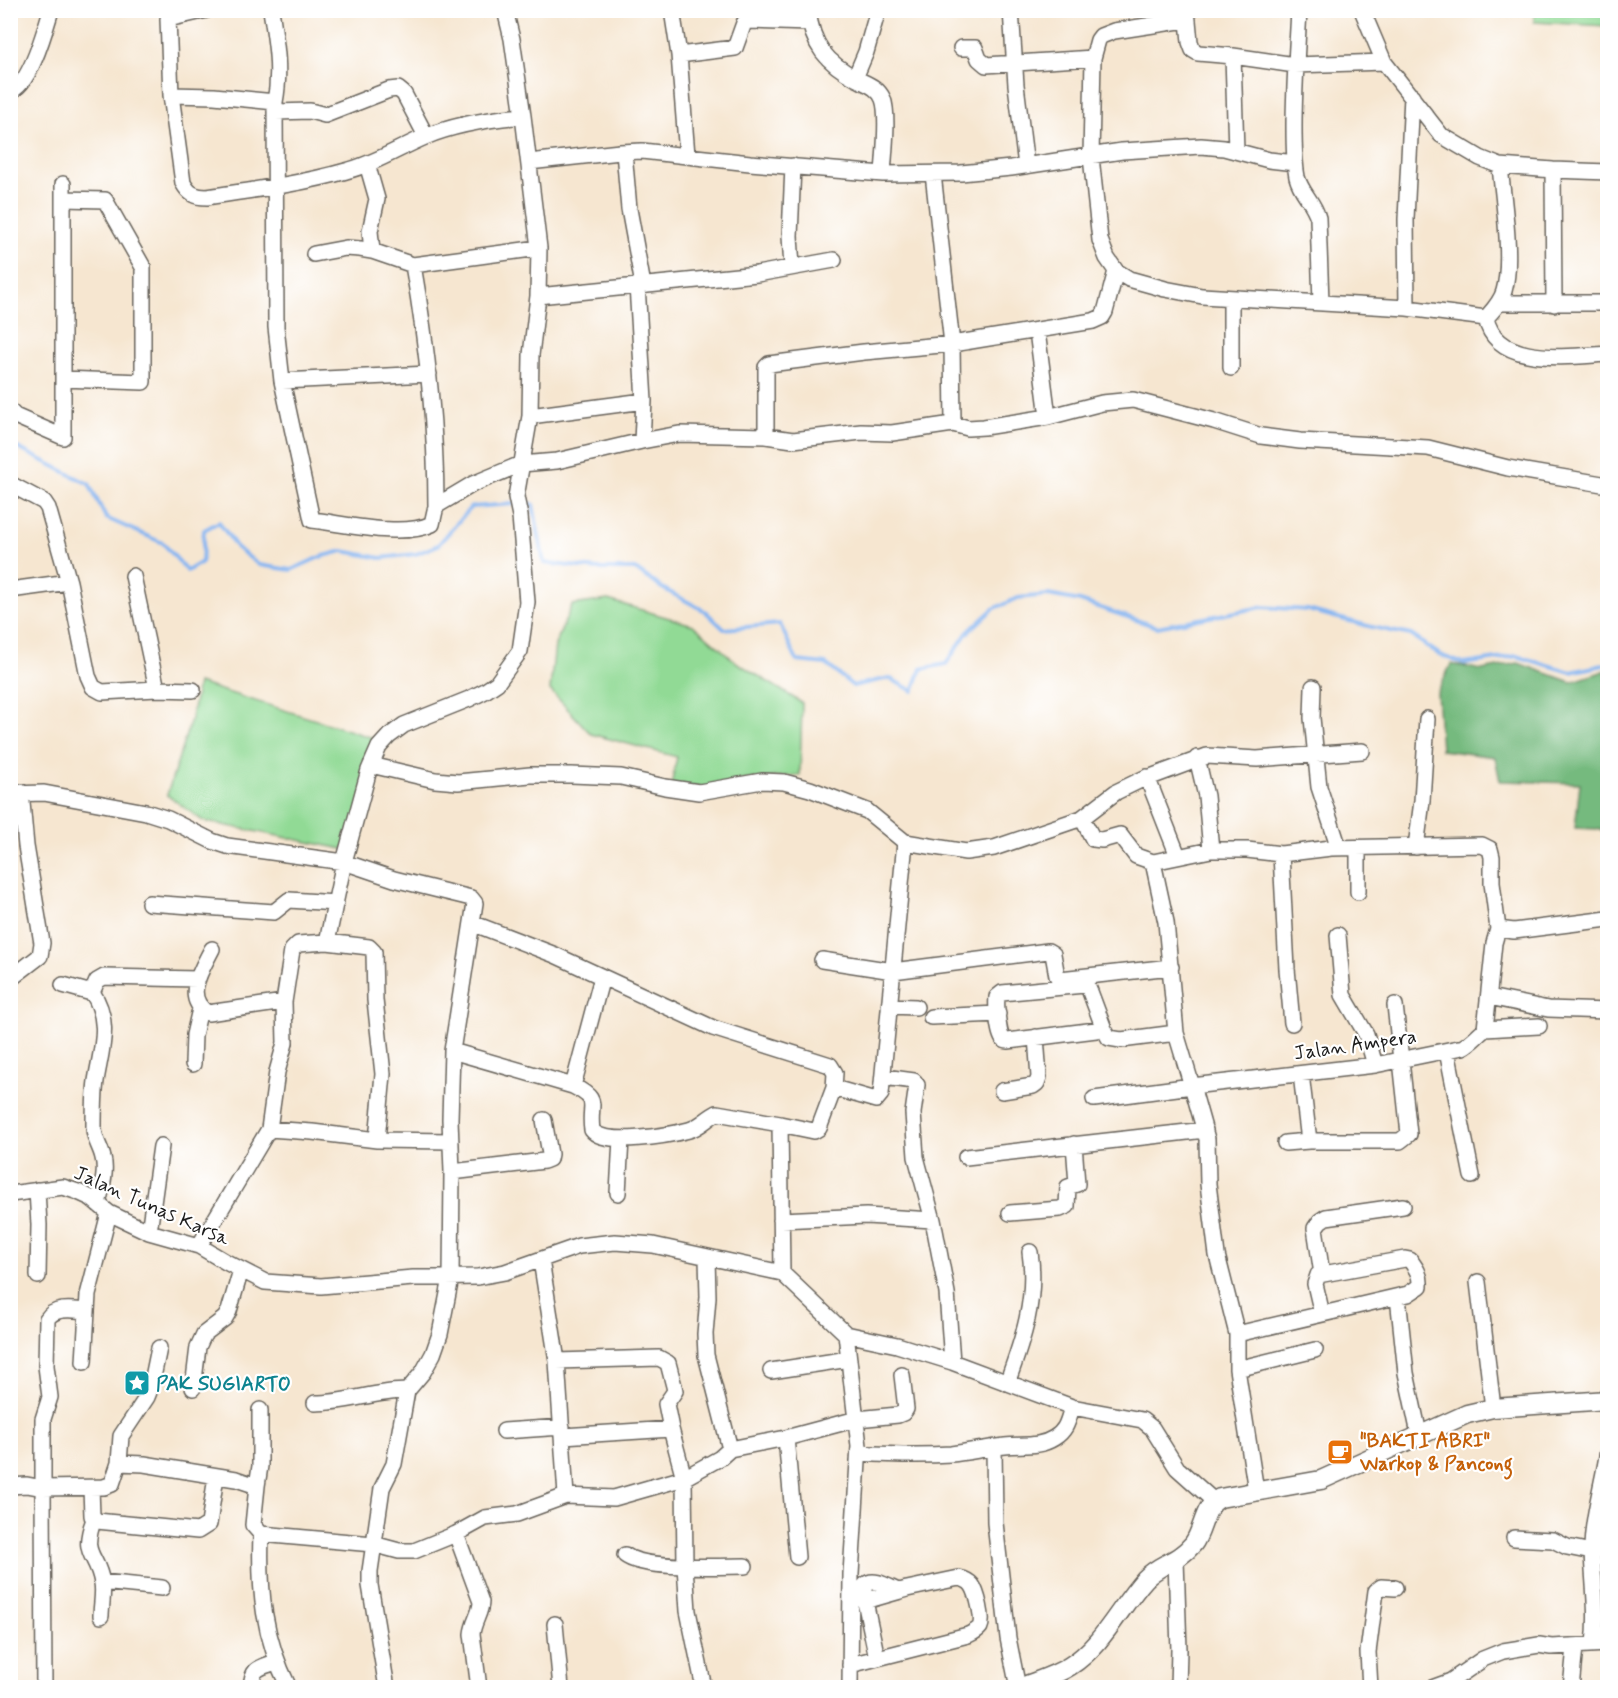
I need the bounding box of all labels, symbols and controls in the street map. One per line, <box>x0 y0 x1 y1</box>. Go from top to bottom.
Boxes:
street label: Jalan Ampera <box>1292 1024 1418 1067</box>
street label: Jalan Tunas Karsa <box>69 1160 234 1253</box>
place icon: PAK SUGIARTO <box>122 1368 152 1398</box>
place label: PAK SUGIARTO <box>156 1371 291 1398</box>
place label: "BAKTI ABRI" Warkop & Pancong <box>1359 1428 1513 1480</box>
cafe icon: "BAKTI ABRI" Warkop & Pancong <box>1325 1437 1355 1467</box>

